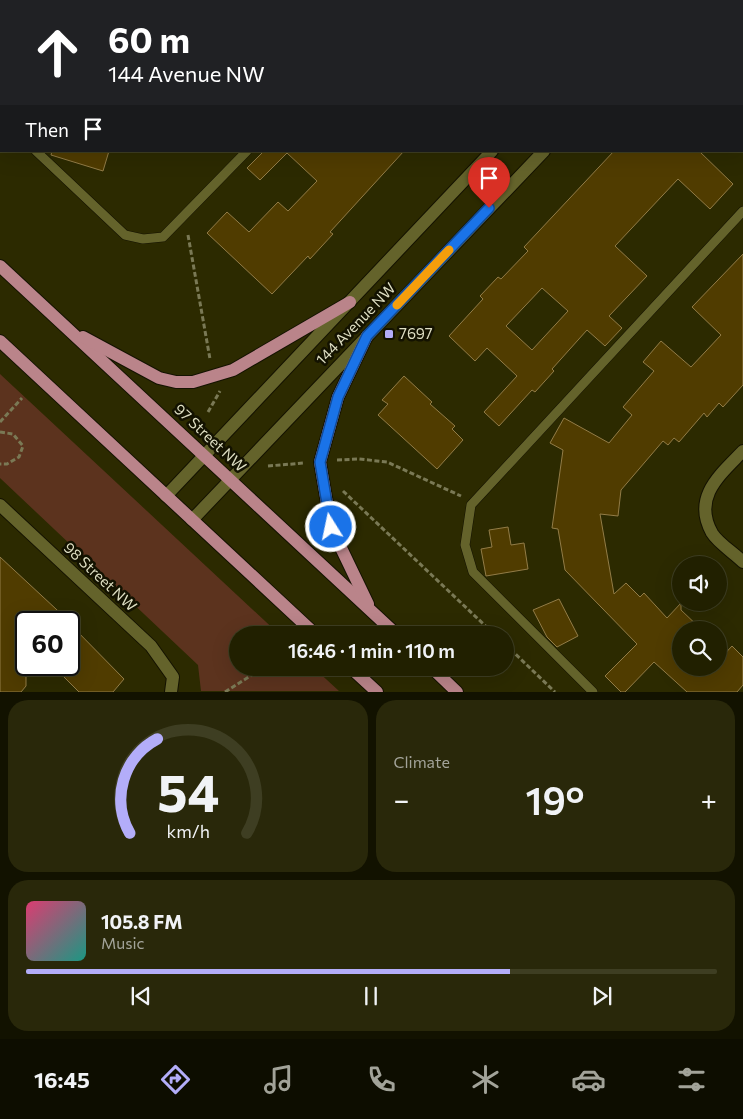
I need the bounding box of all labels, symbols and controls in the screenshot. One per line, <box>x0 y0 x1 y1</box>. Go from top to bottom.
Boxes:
text: 60 m <box>108 17 190 60</box>
icon: ahead <box>25 20 90 85</box>
text: 144 Avenue NW <box>108 60 265 87</box>
icon: arrive <box>79 115 107 143</box>
text: Then <box>25 118 69 141</box>
pin <box>468 157 510 208</box>
icon: arrive <box>475 164 503 192</box>
street label: 144 Avenue NW <box>312 279 399 368</box>
place label: 7697 <box>399 324 433 342</box>
marker: 7697 <box>383 328 395 340</box>
street label: 97 Street NW <box>171 399 250 475</box>
position arrow <box>304 500 356 552</box>
street label: 98 Street NW <box>61 538 141 615</box>
map controls <box>672 556 727 676</box>
button: sound <box>672 556 727 611</box>
speed limit sign: 60 <box>15 611 80 676</box>
button: search <box>672 621 727 676</box>
text: 16:46 · 1 min · 110 m <box>288 639 455 662</box>
text: Climate <box>394 752 450 771</box>
text: 54 <box>157 759 219 823</box>
text: 19° <box>526 776 584 823</box>
text: − <box>394 782 409 816</box>
text: + <box>701 782 717 816</box>
text: km/h <box>166 820 209 842</box>
text: 105.8 FM <box>101 910 182 933</box>
text: Music <box>101 933 145 952</box>
icon: previous <box>127 982 155 1010</box>
icon: pause <box>357 982 385 1010</box>
icon: next <box>588 982 616 1010</box>
icon: directions <box>158 1062 193 1097</box>
icon: music <box>261 1062 296 1097</box>
icon: phone <box>364 1062 399 1097</box>
icon: climate <box>468 1062 503 1097</box>
icon: car <box>571 1062 606 1097</box>
icon: filters <box>674 1062 709 1097</box>
text: 16:45 <box>34 1066 90 1093</box>

